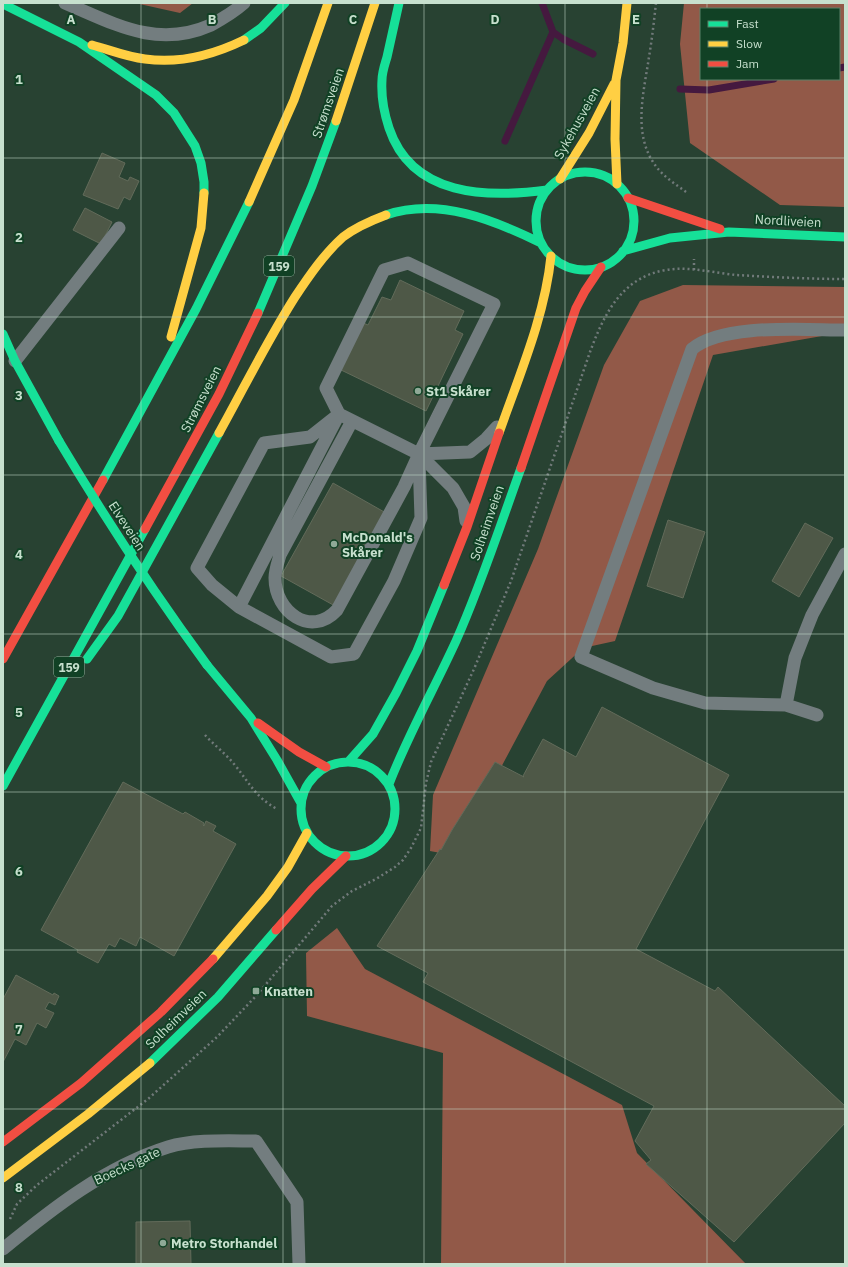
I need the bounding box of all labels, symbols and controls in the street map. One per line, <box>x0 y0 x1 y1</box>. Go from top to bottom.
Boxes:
legend <box>700 8 840 80</box>
text: A <box>67 11 76 28</box>
text: B <box>208 11 217 28</box>
text: C <box>349 11 358 28</box>
text: D <box>490 11 500 28</box>
text: E <box>632 11 640 28</box>
text: Fast <box>736 16 759 31</box>
text: Slow <box>736 36 762 51</box>
text: Jam <box>736 56 759 71</box>
street label: Strømsveien <box>308 66 348 140</box>
text: 1 <box>15 71 23 88</box>
street label: Sykehusveien <box>550 84 604 162</box>
street label: Nordliveien <box>754 211 822 231</box>
text: 2 <box>15 229 23 246</box>
road number: 159 <box>264 256 294 276</box>
street label: Strømsveien <box>177 363 225 435</box>
place label: St1 Skårer <box>426 383 491 400</box>
marker: St1 Skårer <box>413 386 423 396</box>
text: 3 <box>15 387 23 404</box>
street label: Solheimveien <box>466 483 508 563</box>
street label: Elveveien <box>105 498 149 554</box>
place label: McDonald's Skårer <box>342 529 413 561</box>
marker: McDonald's Skårer <box>329 539 339 549</box>
text: 4 <box>15 546 23 563</box>
road number: 159 <box>54 657 84 677</box>
text: 5 <box>15 704 23 721</box>
text: 6 <box>15 863 23 880</box>
place label: Knatten <box>264 983 313 1000</box>
street label: Solheimveien <box>142 986 210 1052</box>
marker: Knatten <box>251 986 261 996</box>
text: 7 <box>15 1021 23 1038</box>
street label: Boecks gate <box>91 1143 163 1189</box>
text: 8 <box>15 1179 23 1196</box>
place label: Metro Storhandel <box>171 1235 277 1252</box>
marker: Metro Storhandel <box>158 1238 168 1248</box>

